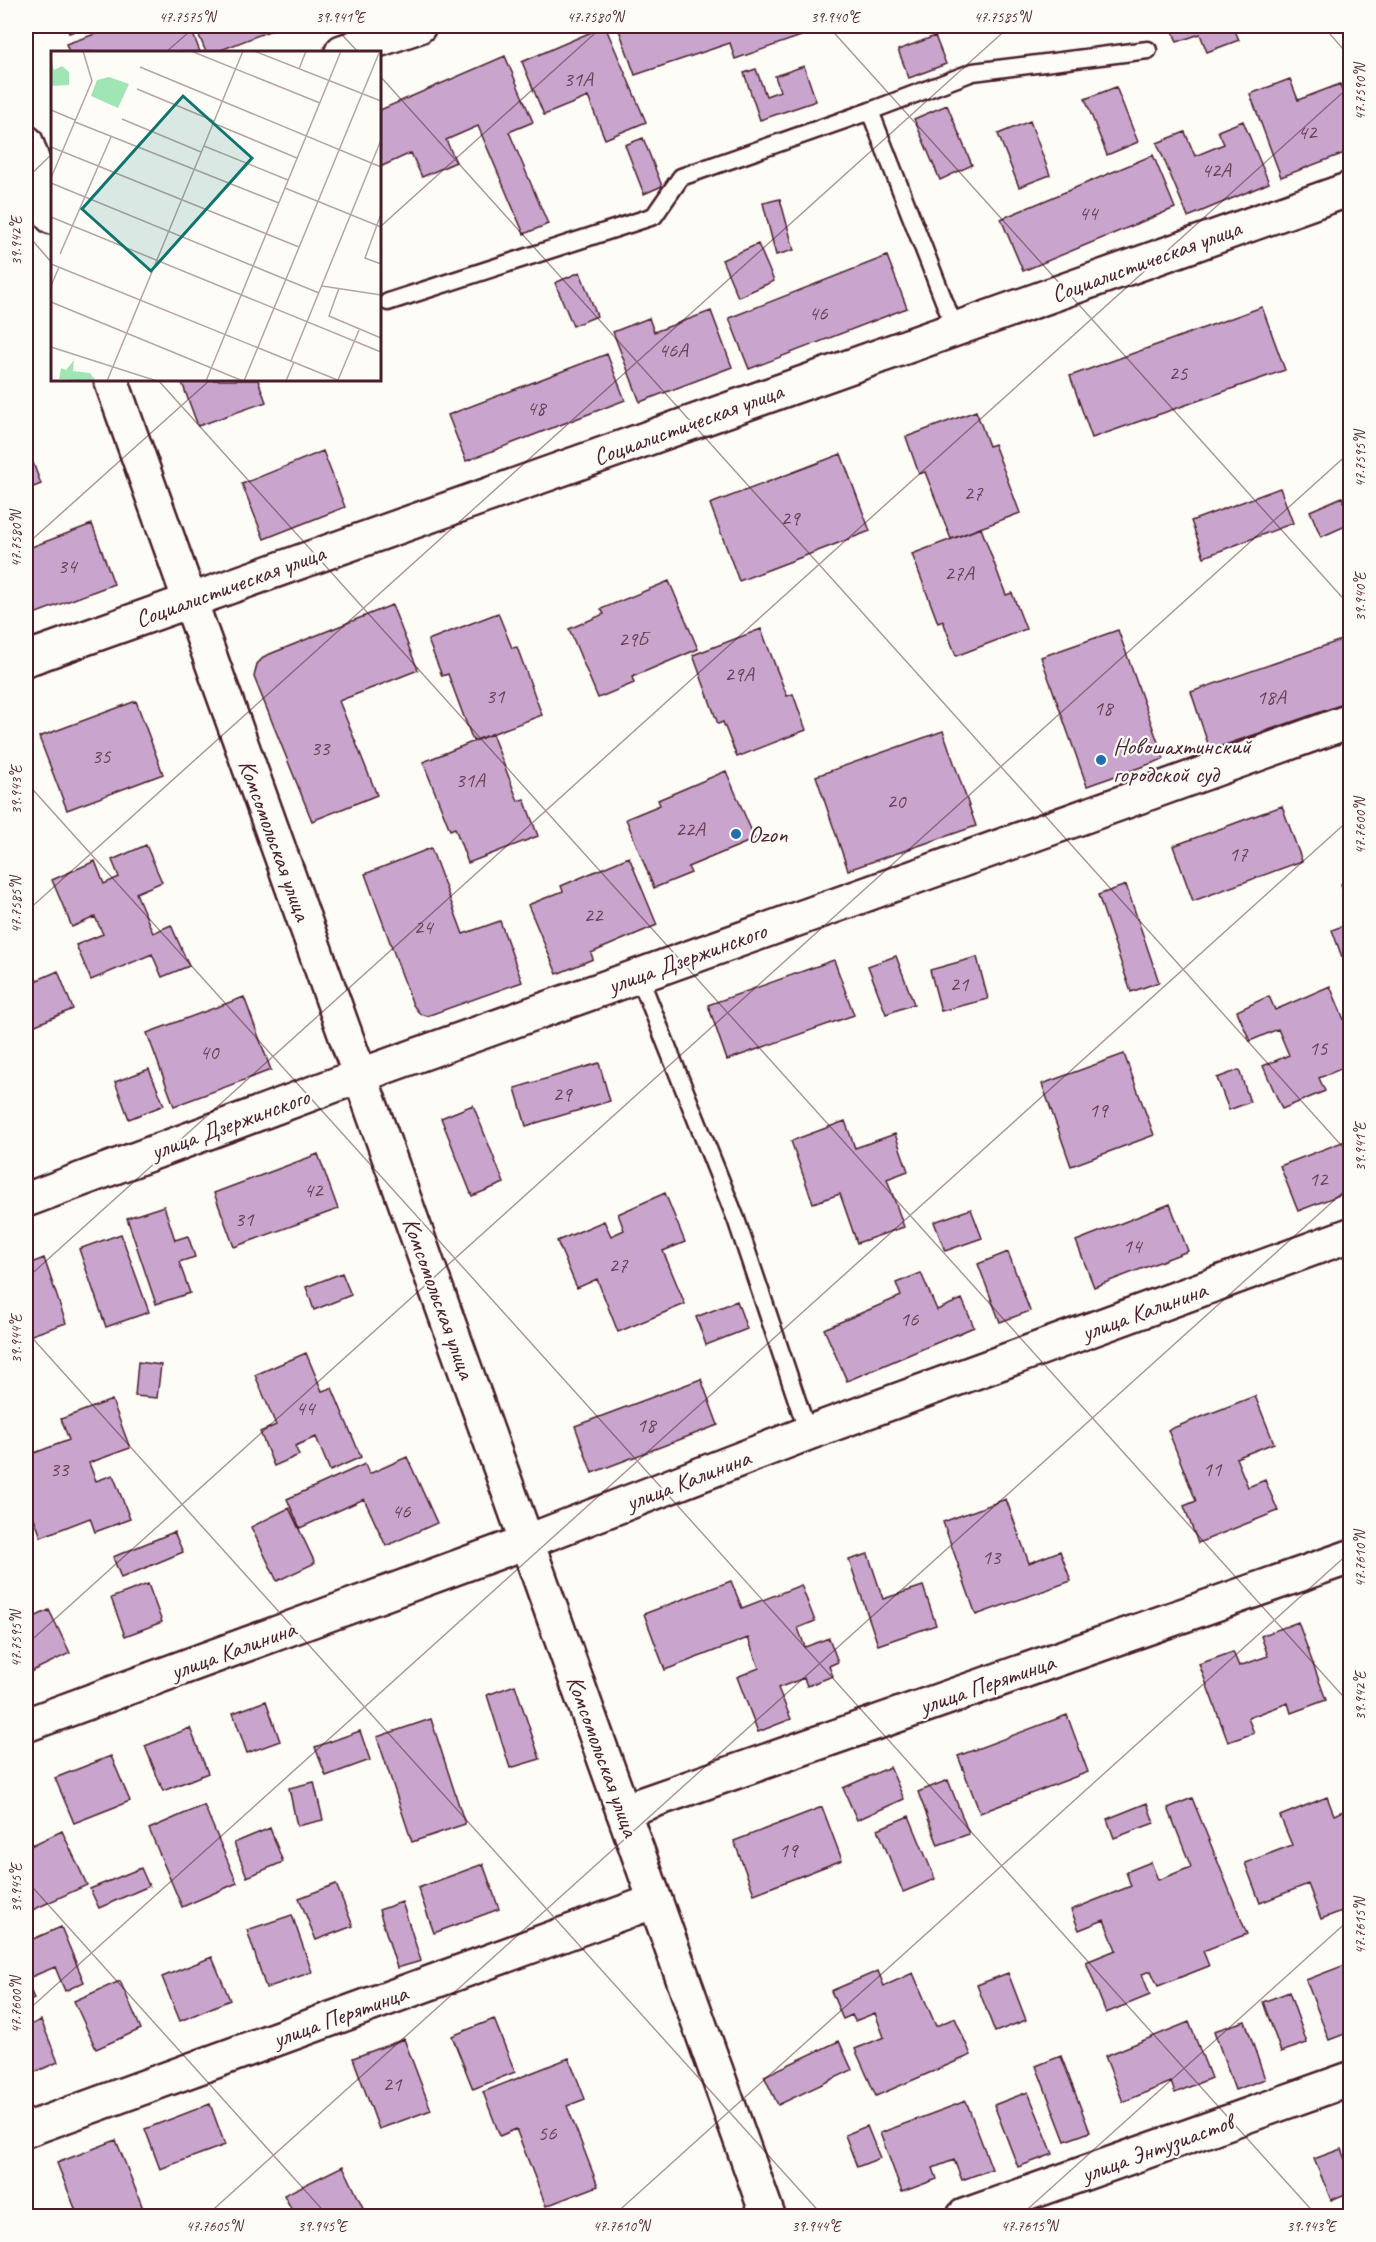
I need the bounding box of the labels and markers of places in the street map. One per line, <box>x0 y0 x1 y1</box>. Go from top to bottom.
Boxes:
place label: Новошахтинский городской суд <box>1113 731 1253 789</box>
marker: Новошахтинский городской суд <box>1094 753 1108 767</box>
place label: Ozon <box>748 819 788 849</box>
marker: Ozon <box>729 827 743 841</box>

